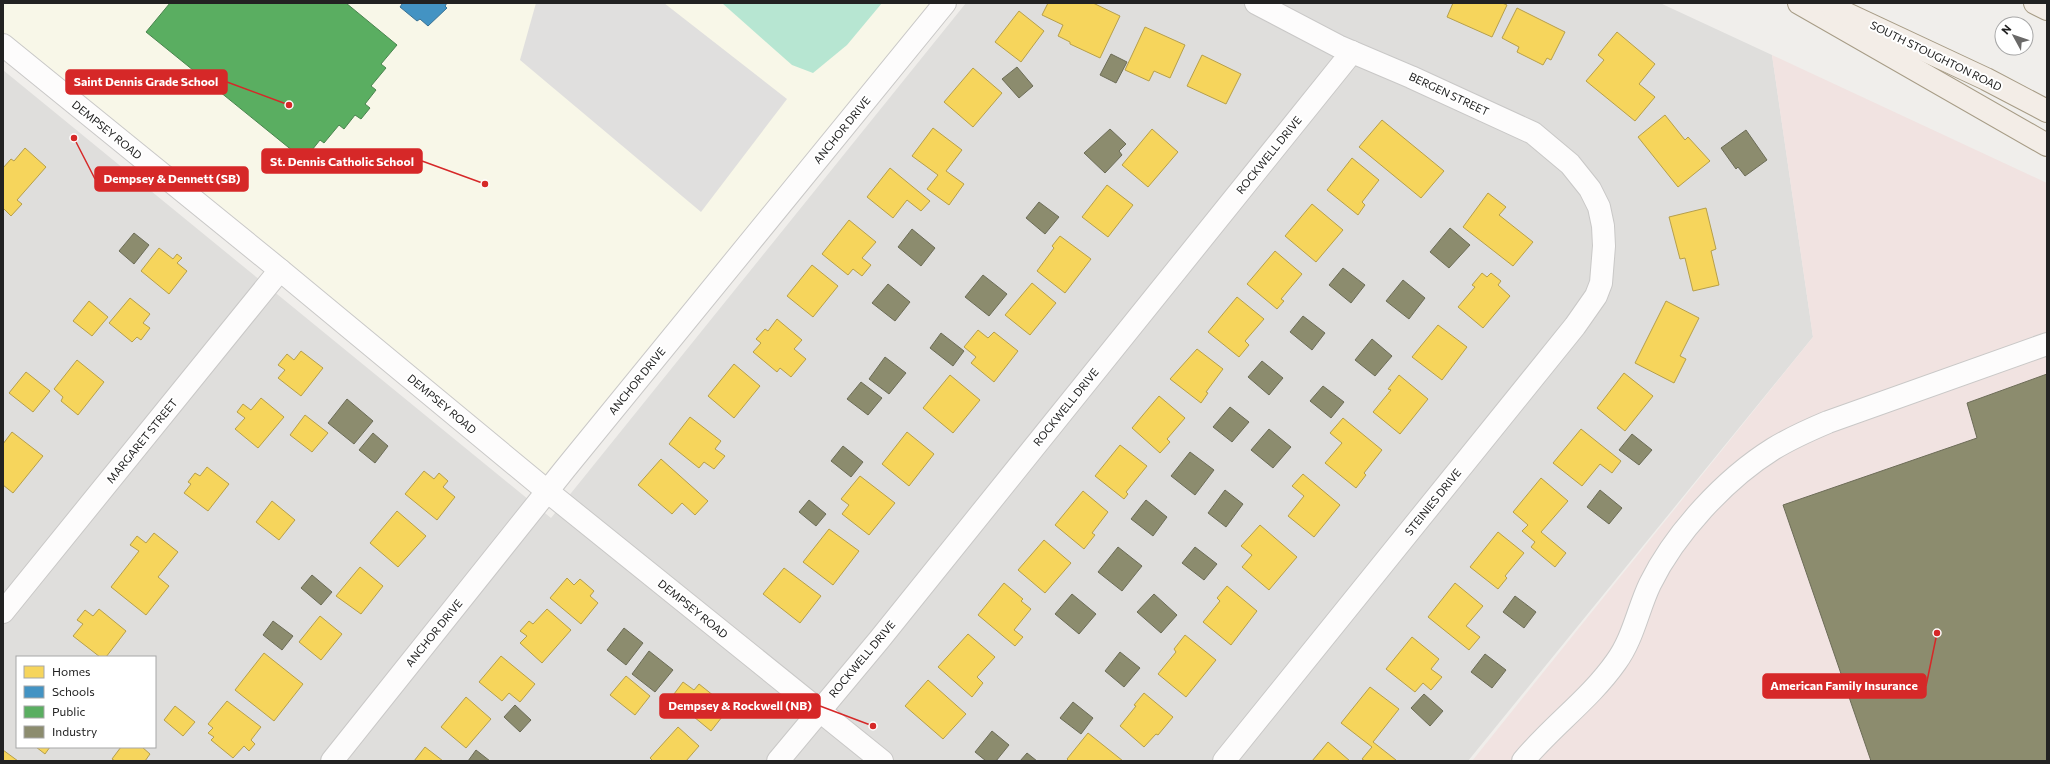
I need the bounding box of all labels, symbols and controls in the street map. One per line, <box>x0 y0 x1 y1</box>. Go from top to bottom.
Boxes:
north arrow <box>1994 16 2034 56</box>
street label: SOUTH STOUGHTON ROAD <box>1868 18 2004 93</box>
text: N <box>1998 22 2014 37</box>
street label: BERGEN STREET <box>1407 69 1491 118</box>
callout: Saint Dennis Grade School <box>66 70 227 94</box>
text: Saint Dennis Grade School <box>74 74 218 88</box>
street label: ANCHOR DRIVE <box>811 93 873 166</box>
street label: DEMPSEY ROAD <box>70 98 145 162</box>
street label: ROCKWELL DRIVE <box>1233 113 1304 196</box>
callout: St. Dennis Catholic School <box>262 149 422 173</box>
text: St. Dennis Catholic School <box>270 154 414 168</box>
callout: Dempsey & Dennett (SB) <box>95 167 248 191</box>
text: Dempsey & Dennett (SB) <box>103 171 241 185</box>
street label: ANCHOR DRIVE <box>606 344 668 417</box>
street label: ROCKWELL DRIVE <box>1030 365 1101 448</box>
street label: DEMPSEY ROAD <box>405 371 479 436</box>
street label: MARGARET STREET <box>104 396 180 486</box>
street label: STEINIES DRIVE <box>1402 466 1463 538</box>
street label: DEMPSEY ROAD <box>656 577 731 641</box>
street label: ANCHOR DRIVE <box>403 596 465 669</box>
street label: ROCKWELL DRIVE <box>826 618 898 700</box>
legend <box>16 656 156 748</box>
text: Homes <box>52 664 90 678</box>
callout: American Family Insurance <box>1763 674 1926 698</box>
text: American Family Insurance <box>1770 678 1918 692</box>
text: Schools <box>52 684 95 698</box>
callout: Dempsey & Rockwell (NB) <box>660 694 820 718</box>
text: Dempsey & Rockwell (NB) <box>668 698 812 712</box>
text: Public <box>52 704 85 718</box>
text: Industry <box>52 724 97 738</box>

